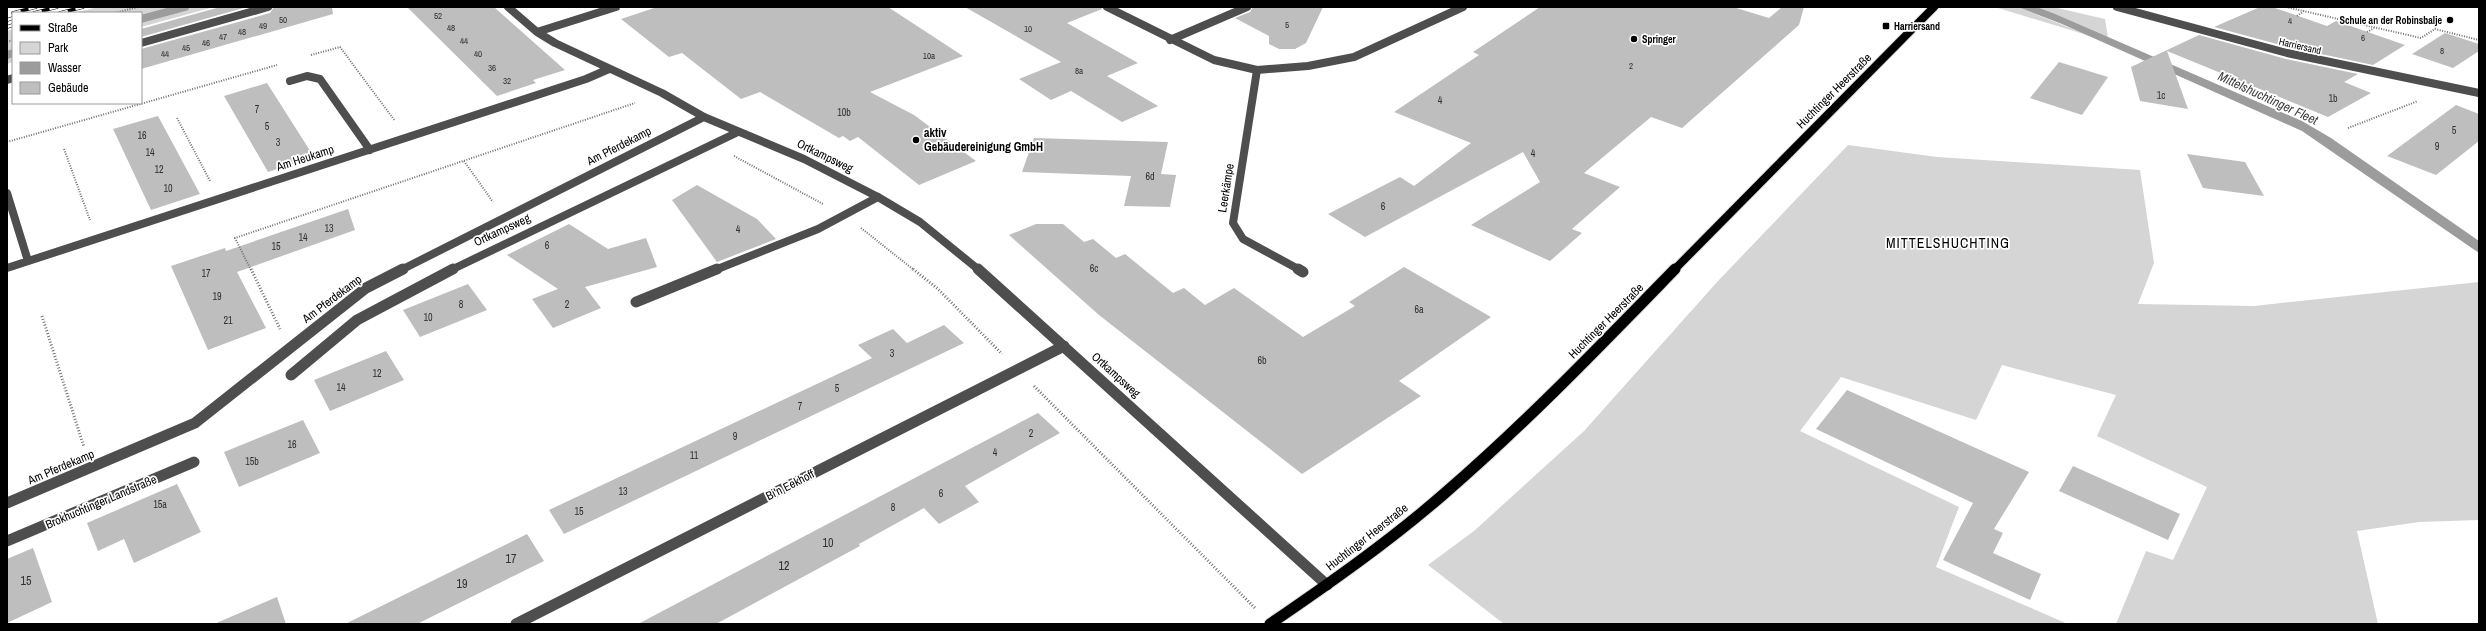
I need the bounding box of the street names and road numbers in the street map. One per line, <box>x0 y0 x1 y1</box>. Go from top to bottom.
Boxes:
street label: Harriersand <box>2277 35 2323 57</box>
street label: Huchtinger Heerstraße <box>1793 50 1875 132</box>
street label: Am Pferdekamp <box>583 123 654 170</box>
street label: Ortkampsweg <box>794 136 856 177</box>
street label: Am Heukamp <box>273 141 336 175</box>
street label: Leerkämpe <box>1214 162 1238 214</box>
street label: Ortkampsweg <box>471 210 533 250</box>
street label: Am Pferdekamp <box>298 271 365 327</box>
street label: Huchtinger Heerstraße <box>1565 280 1647 362</box>
street label: Ortkampsweg <box>1088 349 1144 402</box>
street label: Am Pferdekamp <box>24 446 97 489</box>
street label: Bi'n Eekhoff <box>763 466 818 504</box>
street label: Brokhuchtinger Landstraße <box>43 471 159 533</box>
street label: Huchtinger Heerstraße <box>1323 500 1411 574</box>

